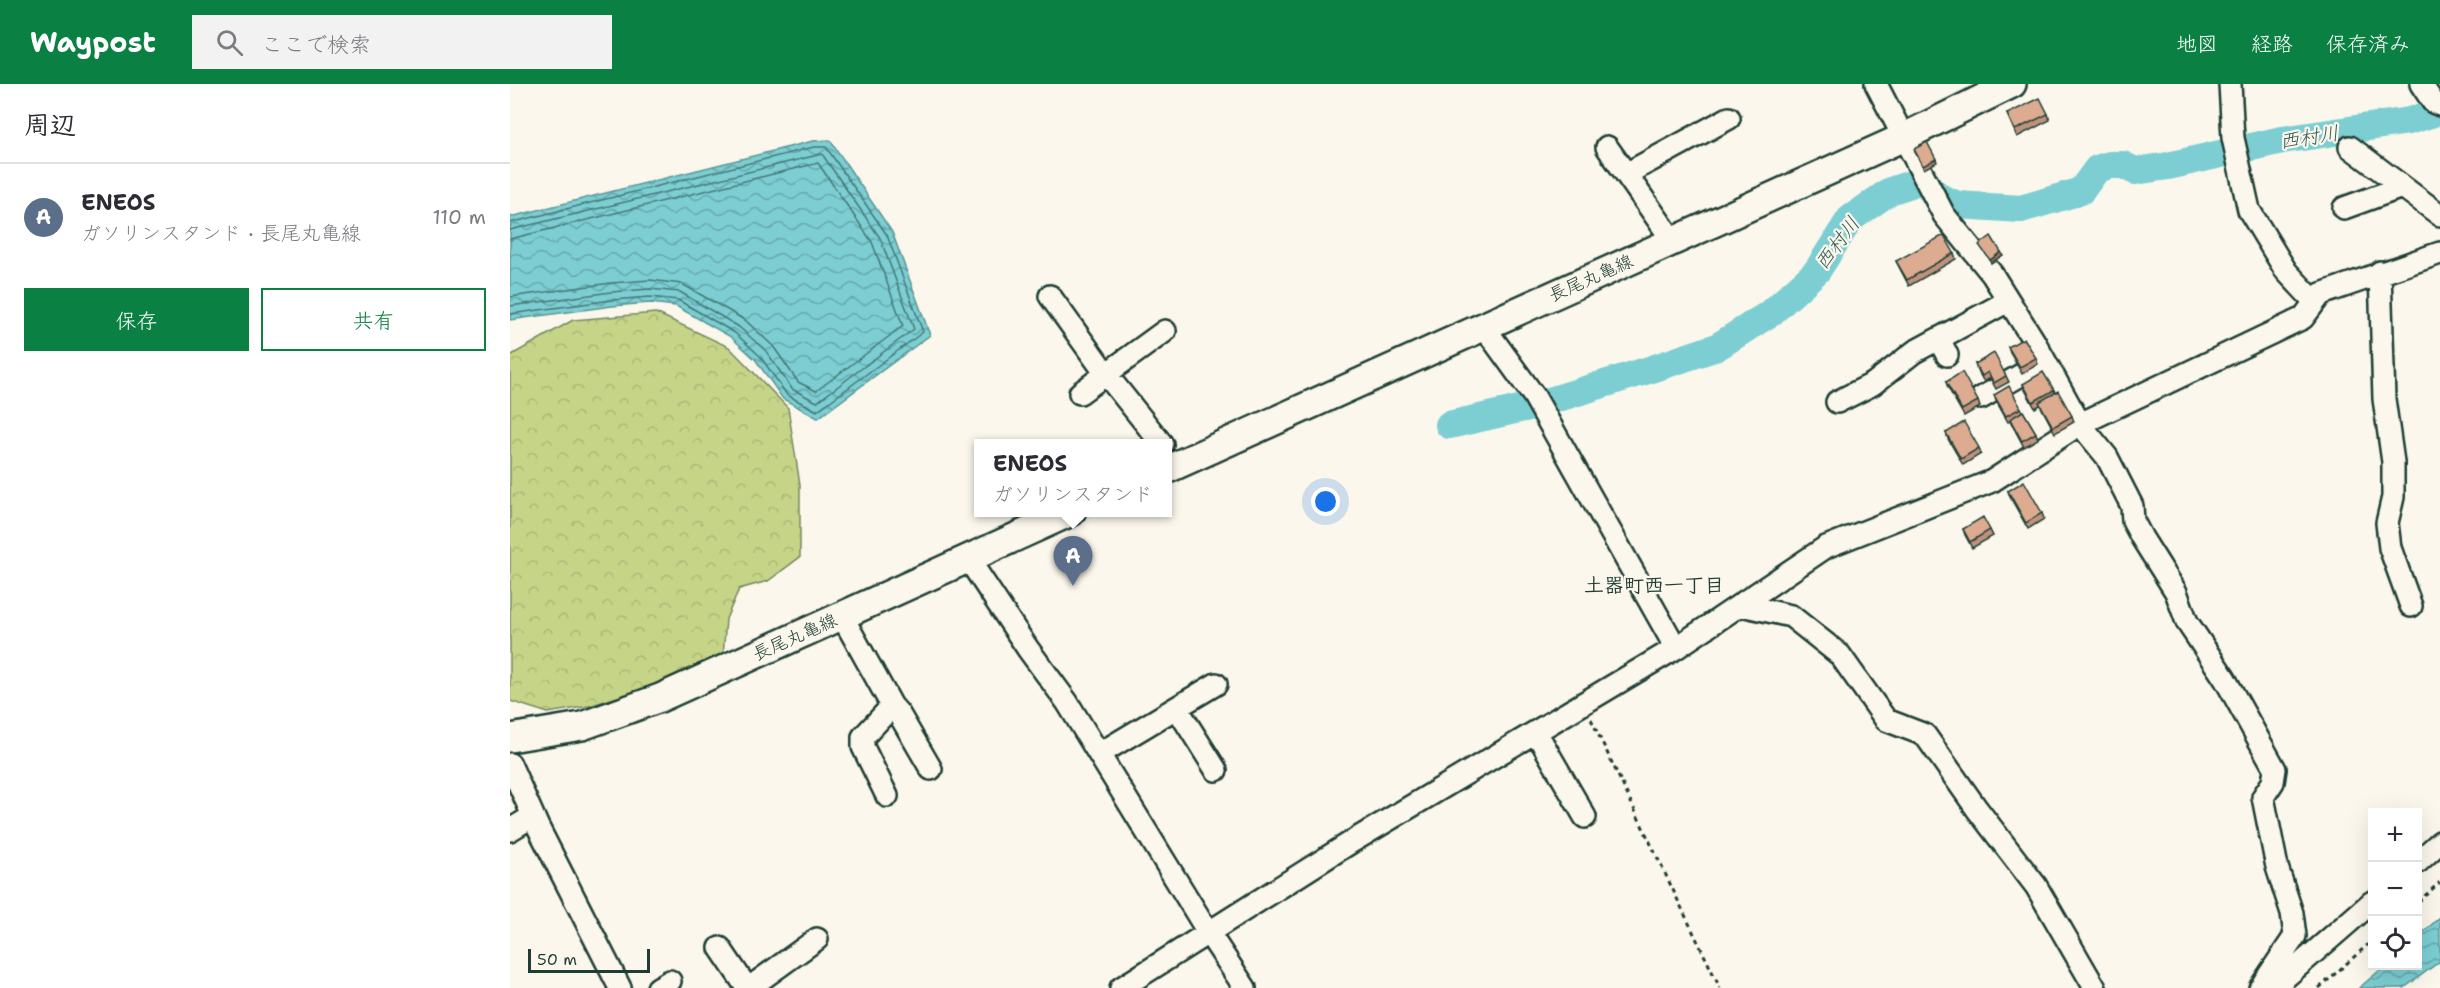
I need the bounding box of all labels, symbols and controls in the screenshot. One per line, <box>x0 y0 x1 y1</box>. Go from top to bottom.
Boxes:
search box <box>192 15 612 69</box>
text: Waypost <box>30 23 156 61</box>
icon: search <box>213 26 246 59</box>
text: ここで検索 <box>261 30 371 59</box>
text: 地図 <box>2176 30 2218 58</box>
text: 経路 <box>2251 30 2293 58</box>
text: 保存済み <box>2326 30 2410 58</box>
text: 周辺 <box>24 107 76 142</box>
water label: 西村川 <box>2277 119 2341 155</box>
text: ENEOS <box>81 188 155 217</box>
text: A <box>36 204 51 230</box>
text: 110 m <box>432 204 486 230</box>
water label: 西村川 <box>1809 211 1865 275</box>
text: ガソリンスタンド · 長尾丸亀線 <box>81 220 361 246</box>
street label: 長尾丸亀線 <box>1545 249 1637 307</box>
button: 保存 <box>24 288 249 351</box>
button: 共有 <box>261 288 486 351</box>
popup <box>974 439 1172 517</box>
text: ENEOS <box>993 449 1067 478</box>
text: ガソリンスタンド <box>993 481 1153 507</box>
your location <box>1311 487 1340 516</box>
pin: A <box>1054 536 1092 586</box>
district label: 土器町西一丁目 <box>1584 572 1724 598</box>
street label: 長尾丸亀線 <box>749 608 841 666</box>
map controls <box>2368 808 2422 970</box>
button: + <box>2368 808 2422 862</box>
button: − <box>2368 862 2422 916</box>
button: locate <box>2368 916 2422 970</box>
scale bar <box>528 946 650 974</box>
text: 50 m <box>537 949 577 970</box>

